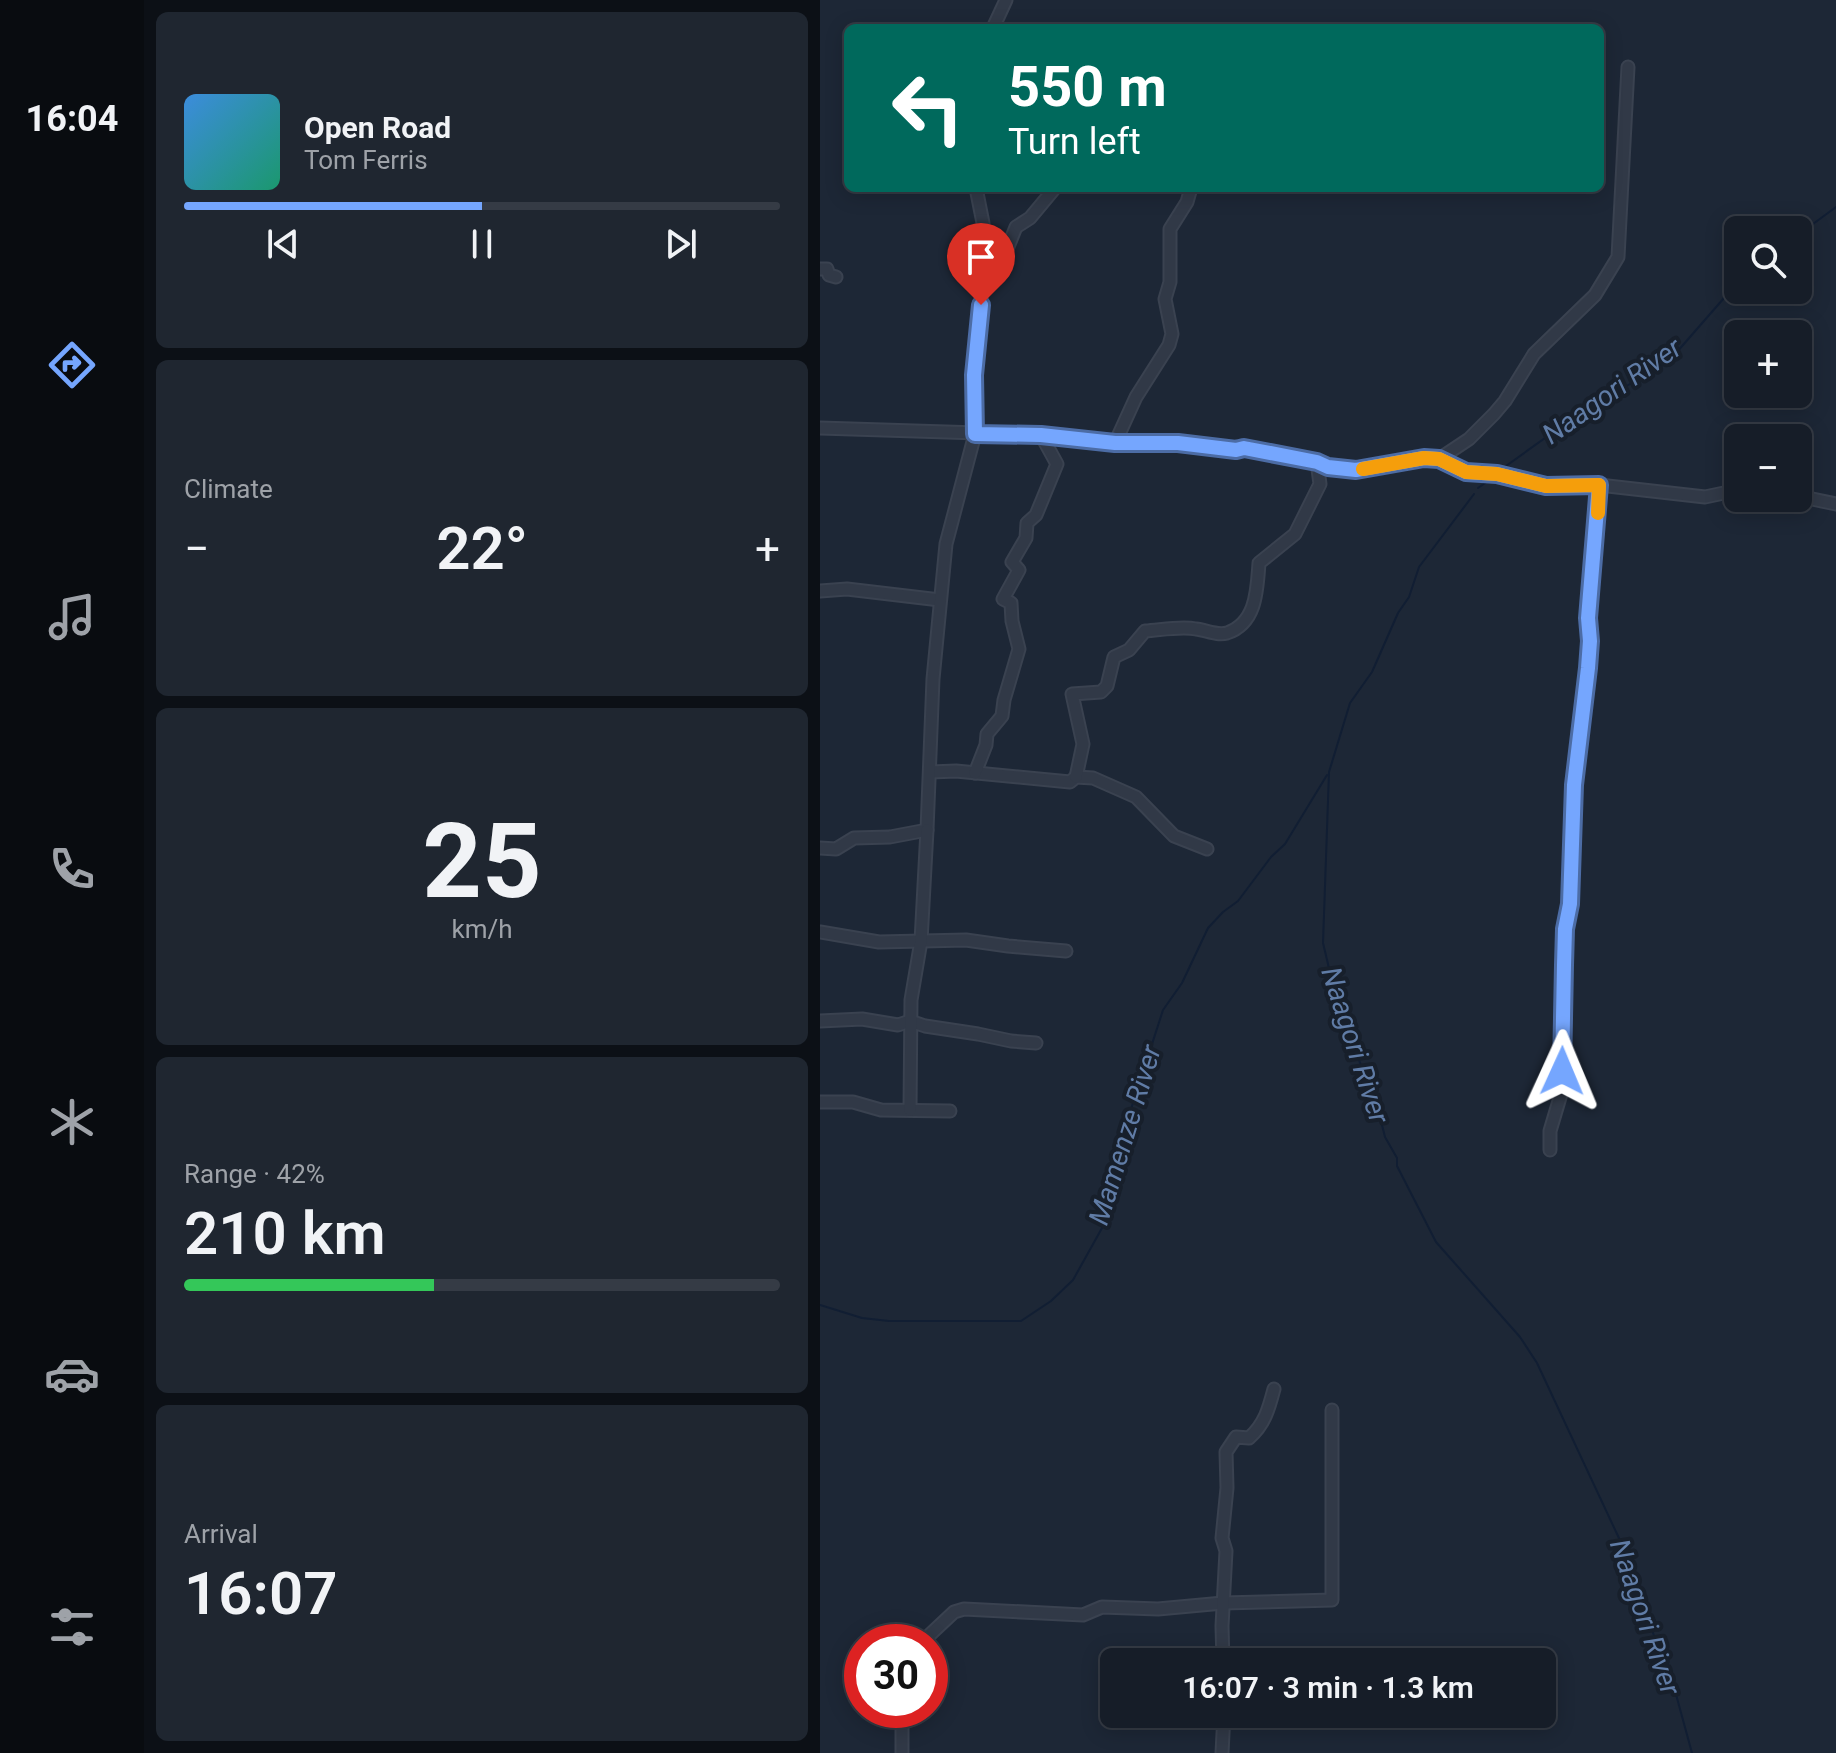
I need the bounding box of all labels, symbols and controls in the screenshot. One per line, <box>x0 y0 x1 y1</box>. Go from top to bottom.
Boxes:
text: 550 m <box>1008 54 1167 120</box>
icon: left <box>876 56 980 160</box>
text: 16:04 <box>26 98 118 140</box>
text: Open Road <box>304 110 451 145</box>
text: Turn left <box>1008 121 1141 163</box>
text: Tom Ferris <box>304 145 428 175</box>
map controls <box>1724 216 1812 512</box>
button: search <box>1724 216 1812 304</box>
icon: previous <box>261 222 305 266</box>
icon: pause <box>460 222 504 266</box>
icon: next <box>659 222 703 266</box>
pin <box>947 223 1015 305</box>
icon: arrive <box>959 235 1003 279</box>
button: + <box>1724 320 1812 408</box>
water label: Naagori River <box>1536 330 1689 451</box>
icon: directions <box>44 337 100 393</box>
button: − <box>1724 424 1812 512</box>
text: Climate <box>184 474 273 504</box>
text: 22° <box>436 513 528 584</box>
text: − <box>184 523 209 575</box>
text: + <box>755 523 780 575</box>
icon: music <box>44 589 100 645</box>
text: 25 <box>422 801 542 922</box>
icon: phone <box>44 841 100 897</box>
text: km/h <box>451 914 513 944</box>
water label: Naagori River <box>1314 963 1396 1128</box>
position arrow <box>1520 1029 1604 1113</box>
water label: Mamenze River <box>1082 1040 1168 1229</box>
icon: climate <box>44 1094 100 1150</box>
text: Range · 42% <box>184 1159 325 1189</box>
text: 210 km <box>184 1198 386 1269</box>
icon: car <box>44 1346 100 1402</box>
text: Arrival <box>184 1519 258 1549</box>
water label: Naagori River <box>1603 1535 1687 1700</box>
text: 16:07 <box>184 1558 337 1629</box>
icon: filters <box>44 1599 100 1655</box>
speed limit sign: 30 <box>844 1624 948 1728</box>
text: 16:07 · 3 min · 1.3 km <box>1182 1670 1474 1705</box>

